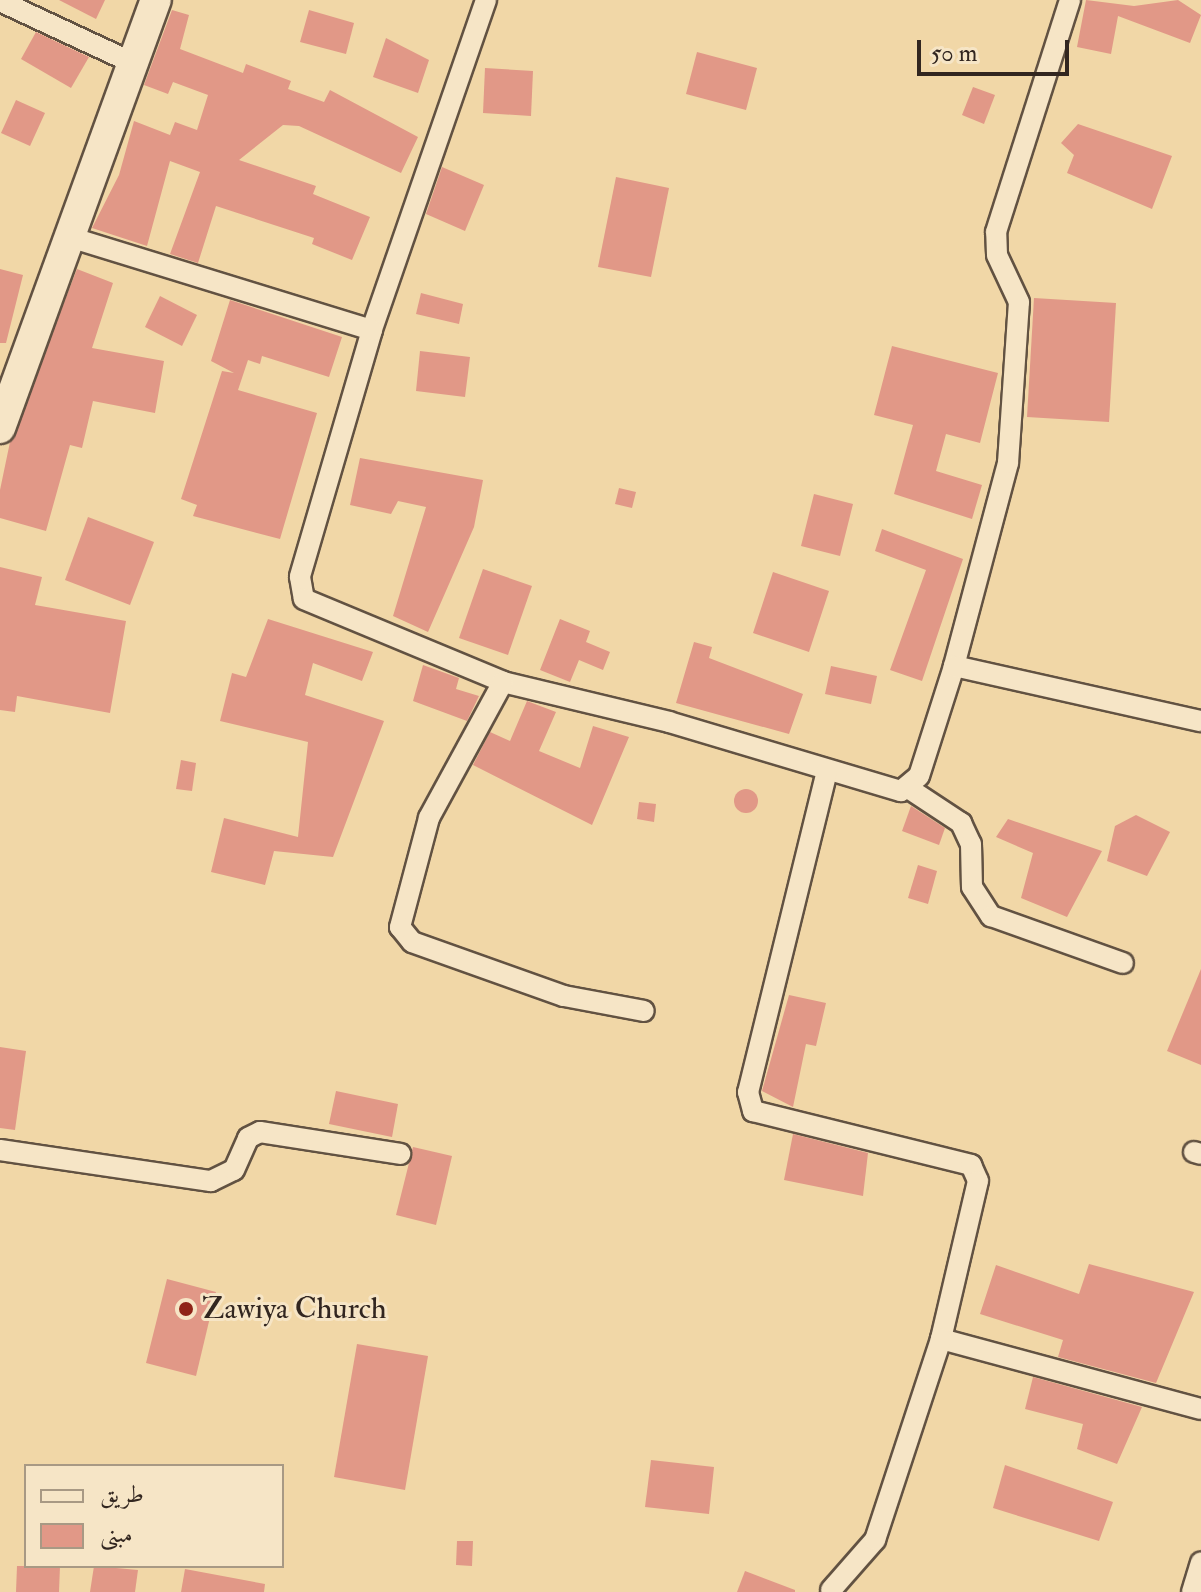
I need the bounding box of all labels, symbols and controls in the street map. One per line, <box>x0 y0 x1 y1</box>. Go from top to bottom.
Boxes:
scale bar <box>921 24 1073 74</box>
text: 50 m <box>931 38 977 69</box>
place label: Zawiya Church <box>202 1291 387 1327</box>
marker: Zawiya Church <box>177 1300 195 1318</box>
legend <box>24 1464 284 1568</box>
text: طريق <box>100 1479 144 1510</box>
text: مبنى <box>100 1519 133 1550</box>

